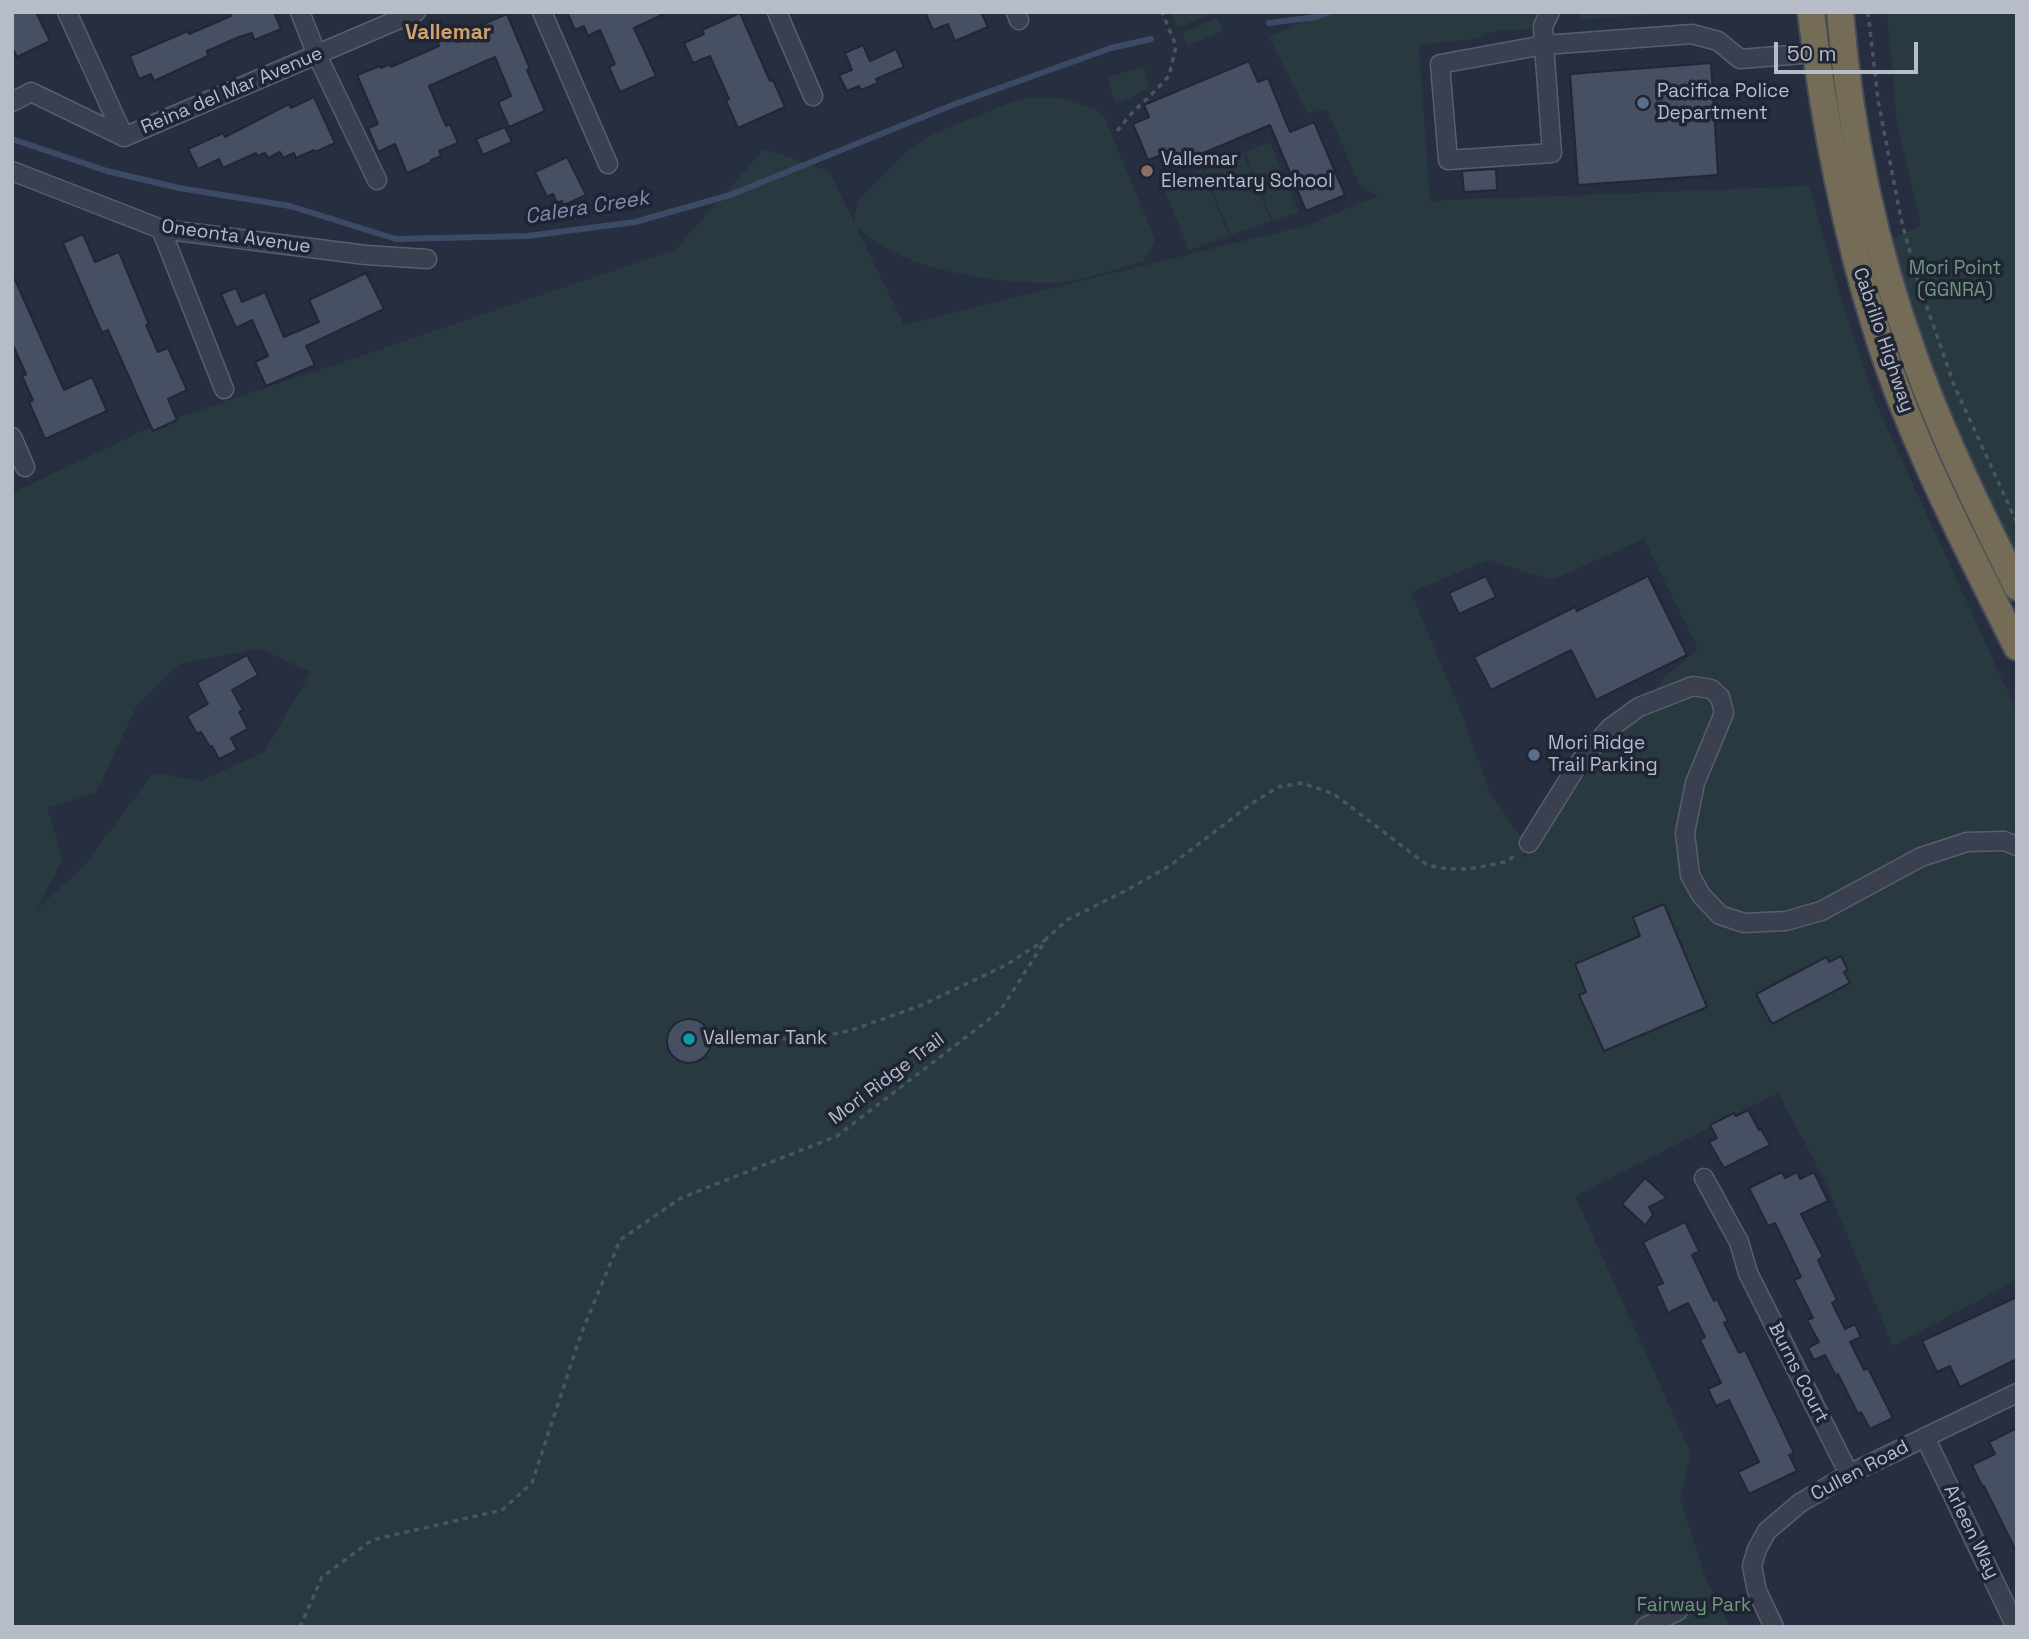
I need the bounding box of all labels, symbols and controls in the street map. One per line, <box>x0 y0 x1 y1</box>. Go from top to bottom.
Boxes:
district label: Vallemar <box>405 20 491 46</box>
scale bar <box>1777 28 1920 72</box>
text: 50 m <box>1787 40 1837 67</box>
street label: Reina del Mar Avenue <box>138 42 326 140</box>
place label: Pacifica Police Department <box>1657 81 1789 125</box>
marker: Pacifica Police Department <box>1635 95 1651 111</box>
place label: Vallemar Elementary School <box>1161 149 1333 193</box>
marker: Vallemar Elementary School <box>1139 163 1155 179</box>
water label: Calera Creek <box>523 186 651 230</box>
street label: Oneonta Avenue <box>160 215 312 259</box>
park label: Mori Point (GGNRA) <box>1909 258 2001 302</box>
street label: Cabrillo Highway <box>1848 265 1918 415</box>
place label: Mori Ridge Trail Parking <box>1548 733 1658 777</box>
marker: Mori Ridge Trail Parking <box>1526 747 1542 763</box>
place label: Vallemar Tank <box>703 1028 827 1050</box>
street label: Mori Ridge Trail <box>825 1028 949 1130</box>
marker: Vallemar Tank <box>681 1031 697 1047</box>
street label: Burns Court <box>1763 1319 1833 1427</box>
street label: Cullen Road <box>1807 1436 1913 1506</box>
street label: Arleen Way <box>1938 1481 2004 1583</box>
park label: Fairway Park <box>1637 1595 1751 1617</box>

